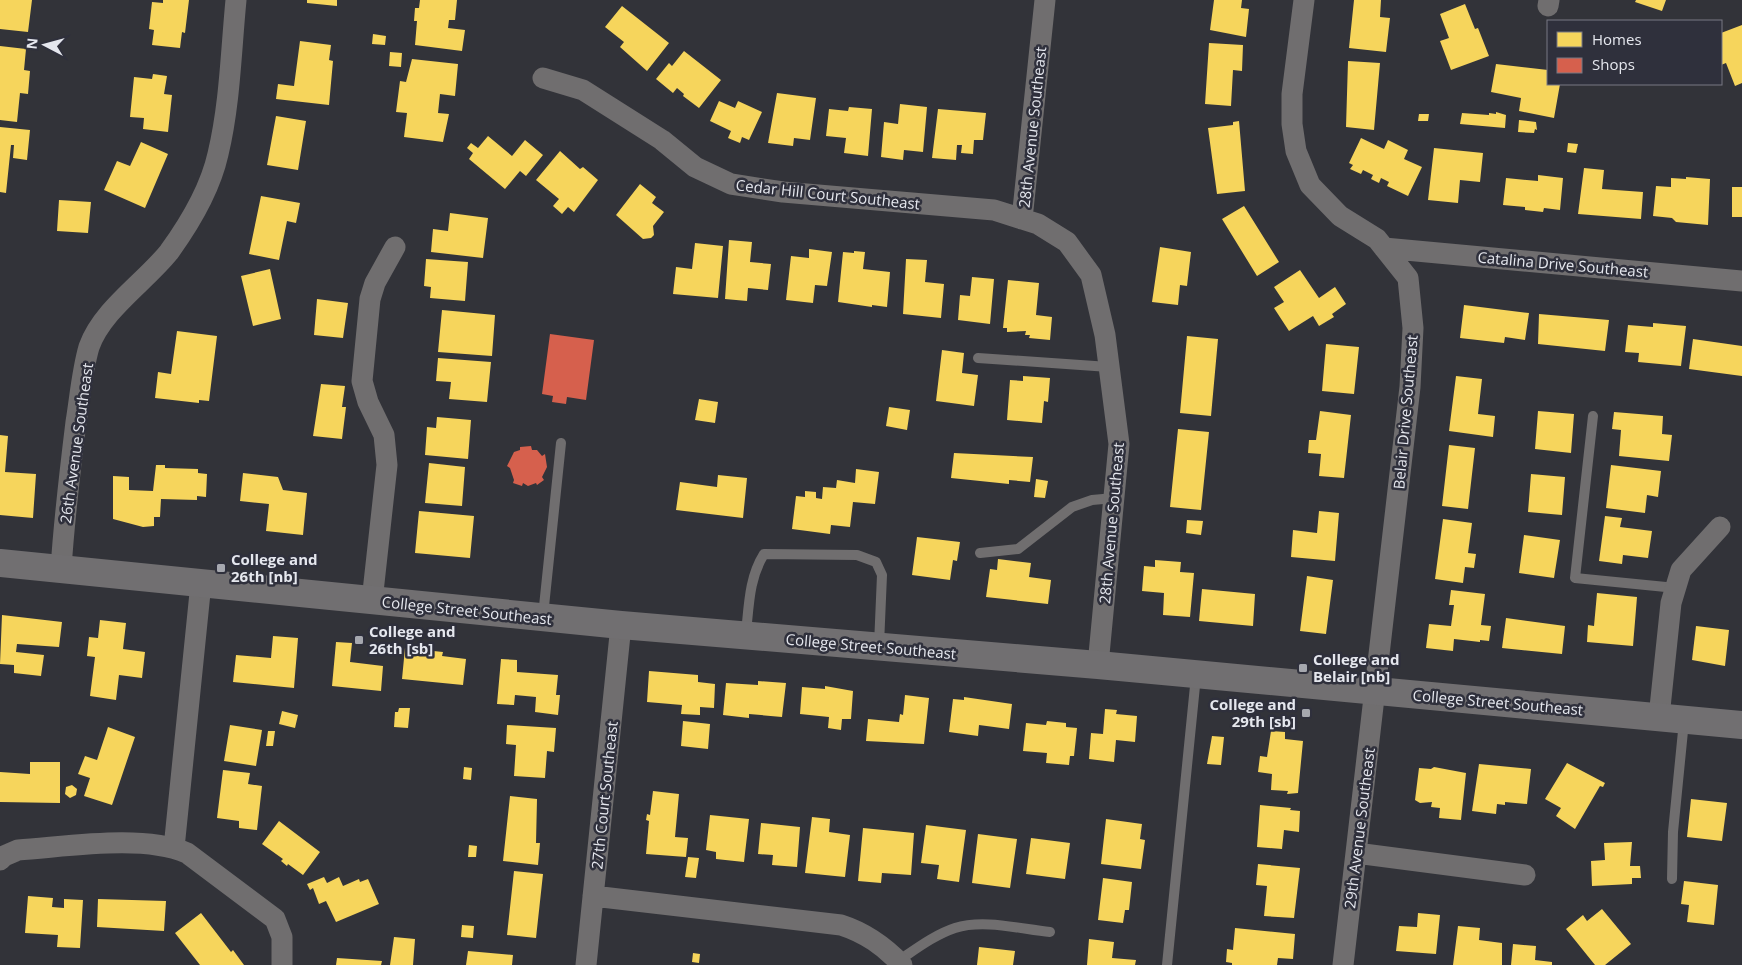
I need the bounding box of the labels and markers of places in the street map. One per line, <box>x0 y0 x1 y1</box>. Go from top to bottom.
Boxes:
place label: College and 26th [nb] <box>231 549 318 586</box>
marker: College and 26th [nb] <box>215 562 227 574</box>
place label: College and 26th [sb] <box>369 621 456 658</box>
marker: College and 26th [sb] <box>353 634 365 646</box>
place label: College and Belair [nb] <box>1313 649 1400 686</box>
marker: College and Belair [nb] <box>1297 662 1309 674</box>
place label: College and 29th [sb] <box>1209 694 1296 731</box>
marker: College and 29th [sb] <box>1300 707 1312 719</box>

